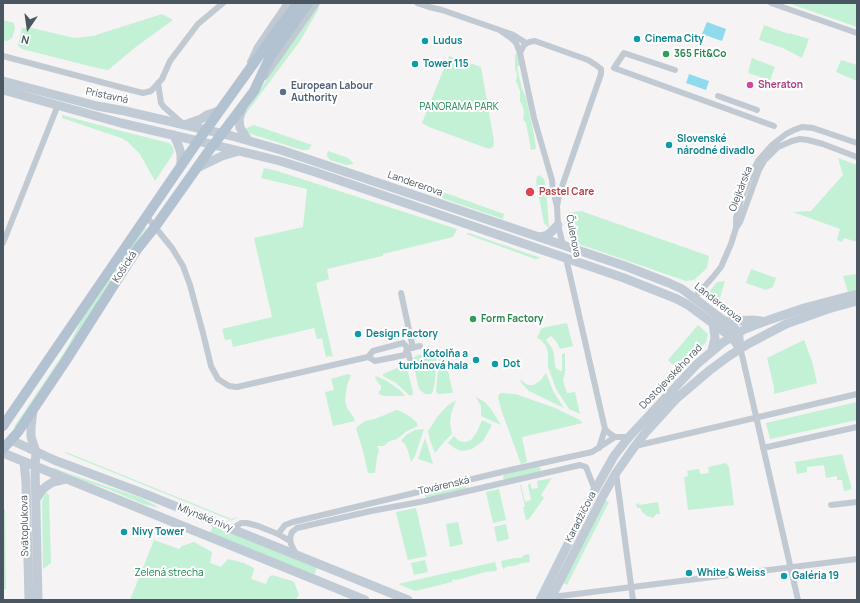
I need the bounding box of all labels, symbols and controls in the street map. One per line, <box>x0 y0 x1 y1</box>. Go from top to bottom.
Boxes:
north arrow <box>8 8 48 48</box>
text: N <box>20 32 31 48</box>
place label: Cinema City <box>645 33 704 45</box>
marker: Cinema City <box>632 34 642 44</box>
place label: Ludus <box>433 35 462 47</box>
marker: Ludus <box>420 36 430 46</box>
place label: 365 Fit&Co <box>674 48 727 60</box>
marker: 365 Fit&Co <box>661 49 671 59</box>
place label: Tower 115 <box>423 58 469 70</box>
marker: Tower 115 <box>410 59 420 69</box>
place label: Sheraton <box>758 79 803 91</box>
place label: European Labour Authority <box>291 80 373 104</box>
marker: Sheraton <box>745 80 755 90</box>
street label: Prístavná <box>85 86 129 106</box>
marker: European Labour Authority <box>278 87 288 97</box>
park label: PANORAMA PARK <box>419 101 499 113</box>
place label: Slovenské národné divadlo <box>677 133 755 156</box>
marker: Slovenské národné divadlo <box>664 140 674 150</box>
street label: Olejkárska <box>727 165 755 213</box>
street label: Landererova <box>386 169 444 199</box>
marker: Pastel Care <box>524 186 536 198</box>
place label: Pastel Care <box>539 186 594 198</box>
street label: Čulenova <box>563 214 583 258</box>
street label: Košická <box>110 249 140 285</box>
street label: Landererova <box>692 281 744 325</box>
place label: Form Factory <box>481 313 543 325</box>
marker: Form Factory <box>468 314 478 324</box>
place label: Design Factory <box>366 328 438 340</box>
marker: Design Factory <box>353 329 363 339</box>
street label: Dostojevského rad <box>637 342 705 412</box>
place label: Kotolňa a turbínová hala <box>399 348 468 372</box>
marker: Kotolňa a turbínová hala <box>471 355 481 365</box>
place label: Dot <box>503 358 521 370</box>
marker: Dot <box>490 359 500 369</box>
street label: Továrenská <box>417 474 471 498</box>
street label: Karadžičova <box>563 490 599 544</box>
street label: Svätoplukova <box>18 495 32 557</box>
street label: Mlynské nivy <box>176 502 234 534</box>
place label: Nivy Tower <box>132 526 184 538</box>
marker: Nivy Tower <box>119 527 129 537</box>
park label: Zelená strecha <box>134 567 204 579</box>
place label: White & Weiss <box>697 567 765 579</box>
marker: White & Weiss <box>684 568 694 578</box>
place label: Galéria 19 <box>792 570 839 582</box>
marker: Galéria 19 <box>779 571 789 581</box>

